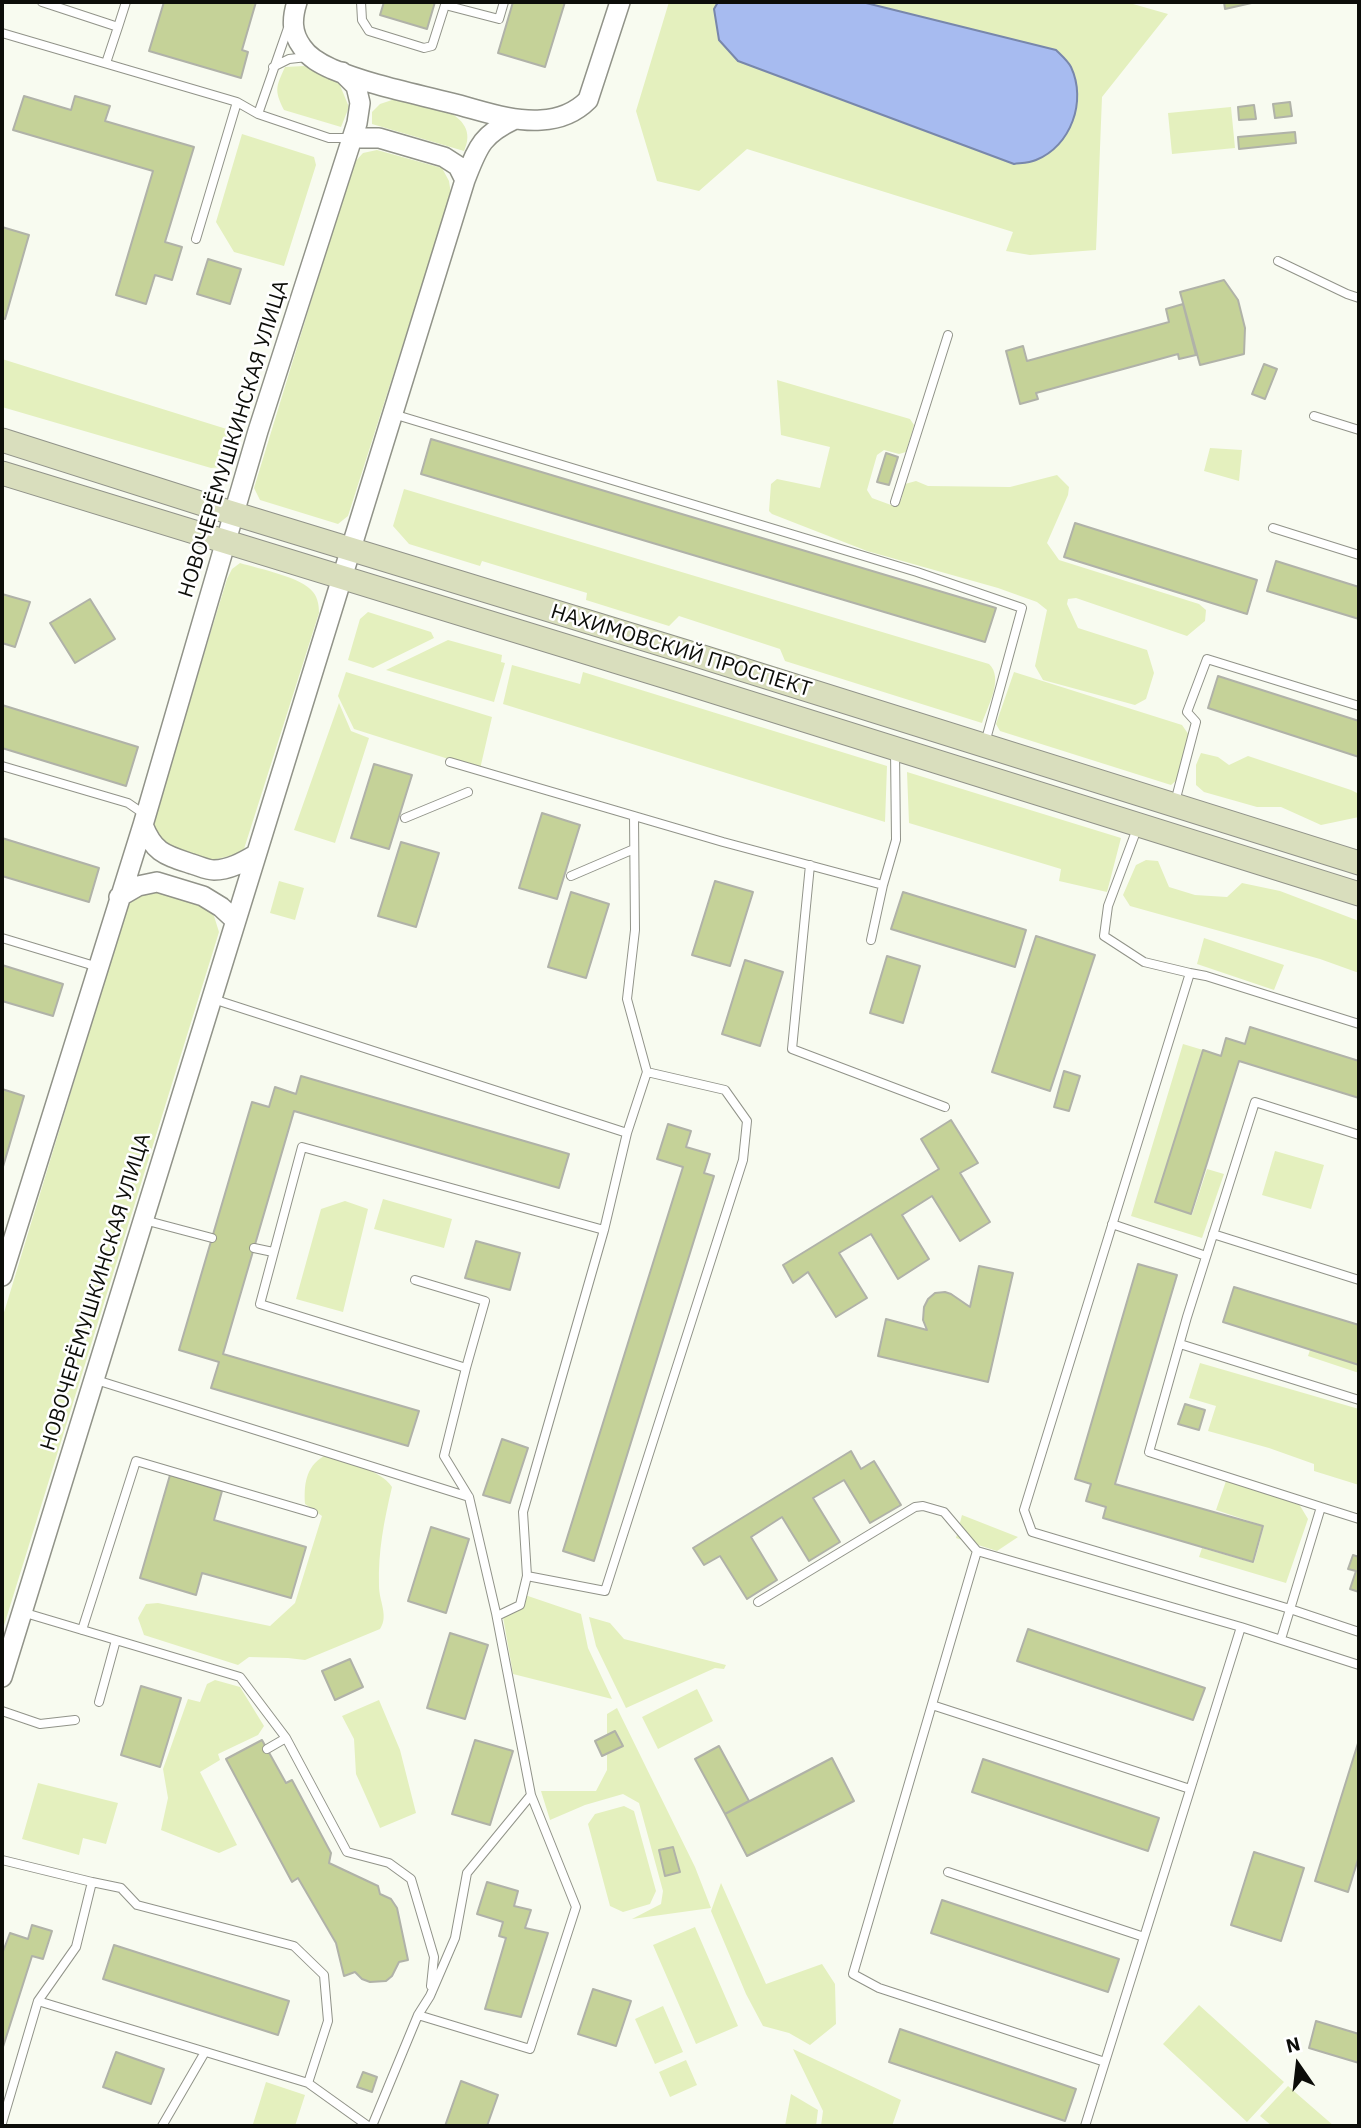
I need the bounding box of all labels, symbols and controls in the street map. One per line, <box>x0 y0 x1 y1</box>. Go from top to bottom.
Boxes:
street label: НОВОЧЕРЁМУШКИНСКАЯ УЛИЦА <box>174 277 294 601</box>
street label: НАХИМОВСКИЙ ПРОСПЕКТ <box>548 599 814 703</box>
street label: НОВОЧЕРЁМУШКИНСКАЯ УЛИЦА <box>36 1130 156 1454</box>
north arrow <box>1263 2030 1333 2100</box>
text: N <box>1283 2031 1302 2058</box>

